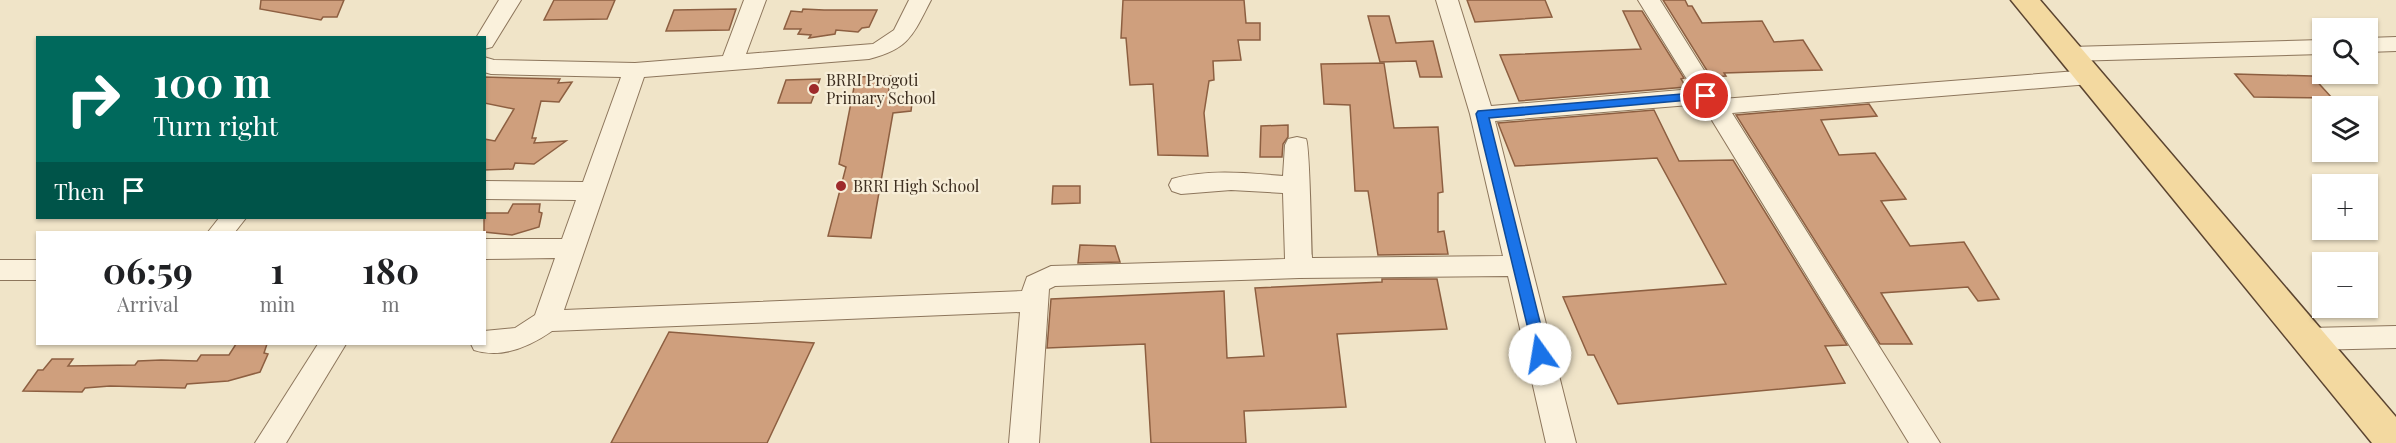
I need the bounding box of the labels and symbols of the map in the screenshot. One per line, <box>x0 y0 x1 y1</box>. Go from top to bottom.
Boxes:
place label: BRRI Progoti Primary School <box>826 69 936 108</box>
pin <box>1680 70 1731 121</box>
marker: BRRI Progoti Primary School <box>807 82 821 96</box>
place label: BRRI High School <box>853 175 980 196</box>
marker: BRRI High School <box>834 179 848 193</box>
position arrow <box>1508 322 1572 386</box>

